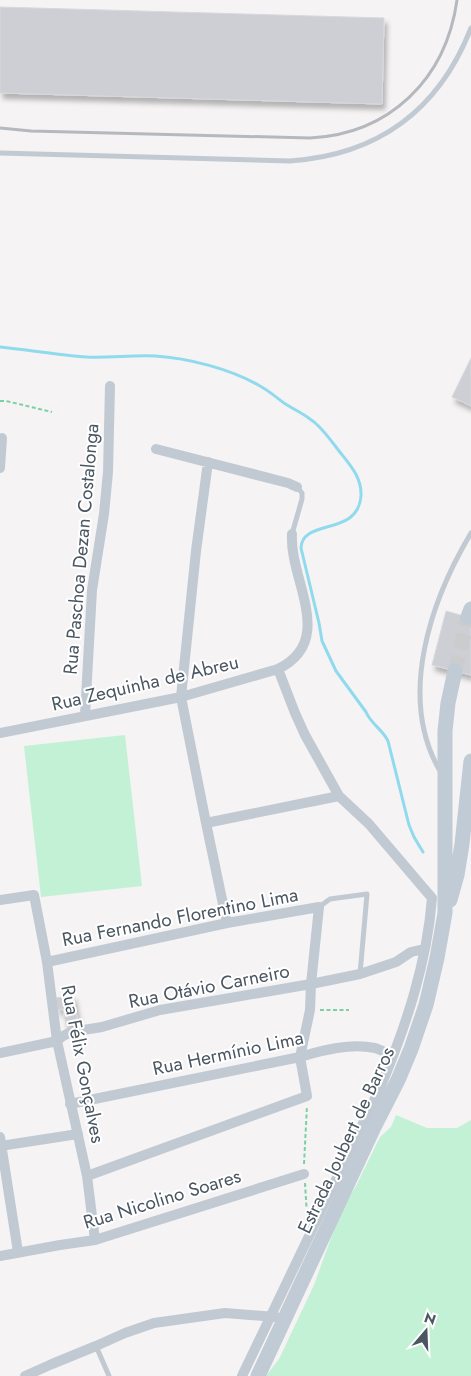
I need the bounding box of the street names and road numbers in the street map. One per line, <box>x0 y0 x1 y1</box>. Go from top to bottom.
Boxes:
street label: Rua Paschoa Dezan Costalonga <box>57 422 105 676</box>
street label: Rua Zequinha de Abreu <box>49 648 241 718</box>
street label: Rua Fernando Florentino Lima <box>60 881 300 953</box>
street label: Rua Otávio Carneiro <box>126 957 292 1015</box>
street label: Rua Félix Gonçalves <box>54 983 112 1146</box>
street label: Rua Hermínio Lima <box>150 1024 306 1082</box>
street label: Estrada Joubert de Barros <box>291 1042 401 1238</box>
street label: Rua Nicolino Soares <box>80 1162 244 1236</box>

